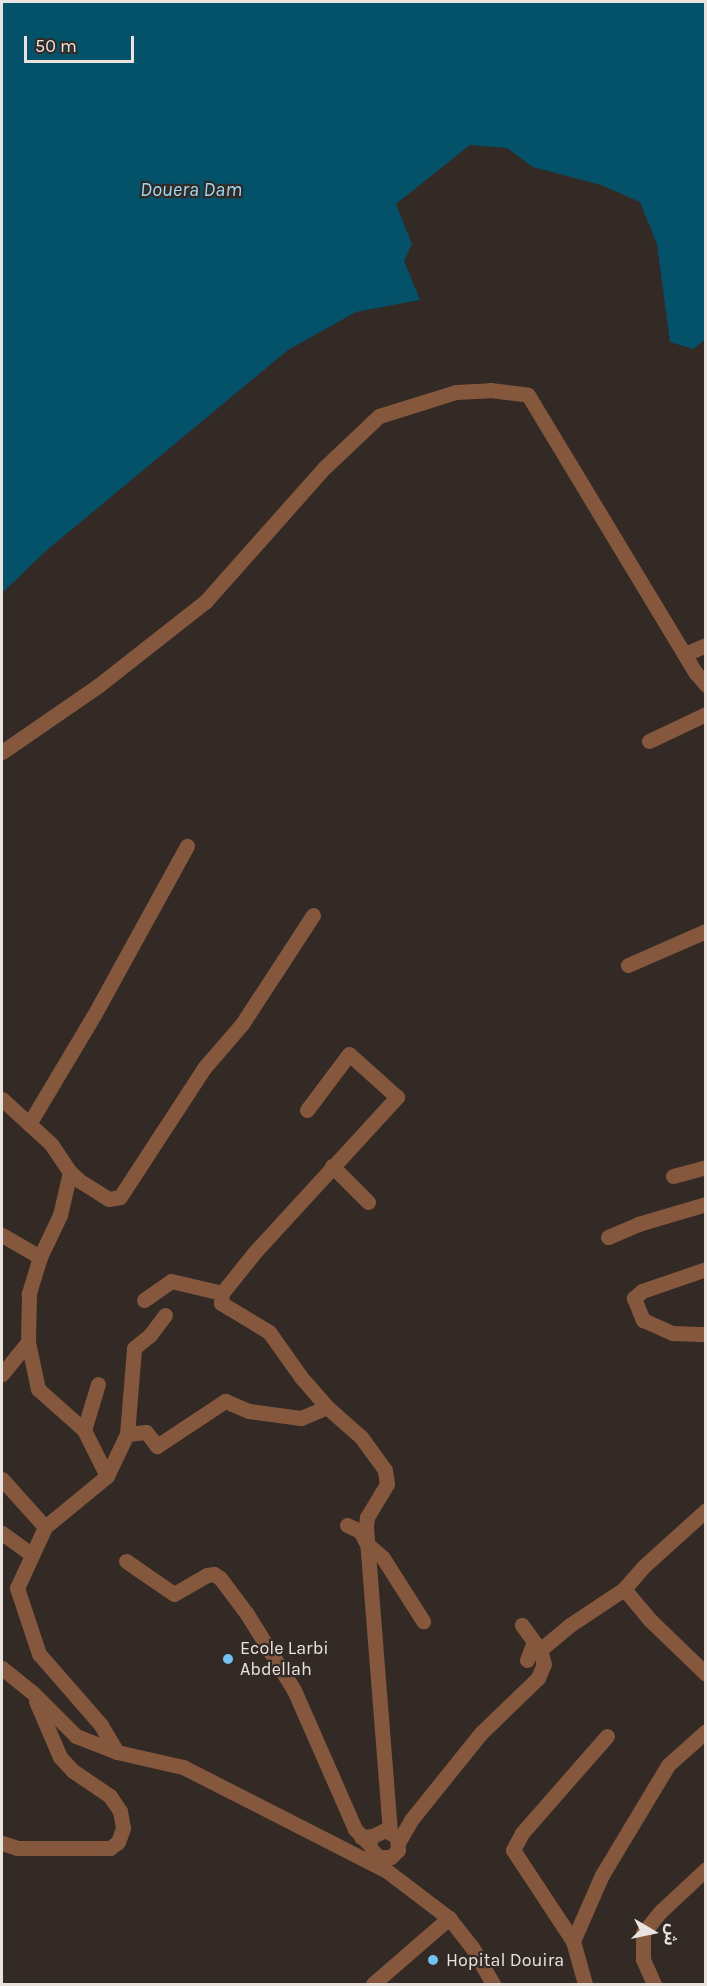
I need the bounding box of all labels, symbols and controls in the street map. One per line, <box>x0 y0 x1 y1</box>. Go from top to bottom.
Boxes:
scale bar <box>27 24 136 62</box>
text: 50 m <box>35 35 77 57</box>
water label: Douera Dam <box>140 177 242 201</box>
place label: Ecole Larbi Abdellah <box>240 1638 329 1680</box>
marker: Ecole Larbi Abdellah <box>221 1652 235 1666</box>
north arrow <box>623 1902 683 1962</box>
text: ش <box>660 1923 682 1947</box>
place label: Hopital Douira <box>446 1949 564 1971</box>
marker: Hopital Douira <box>424 1951 442 1969</box>

